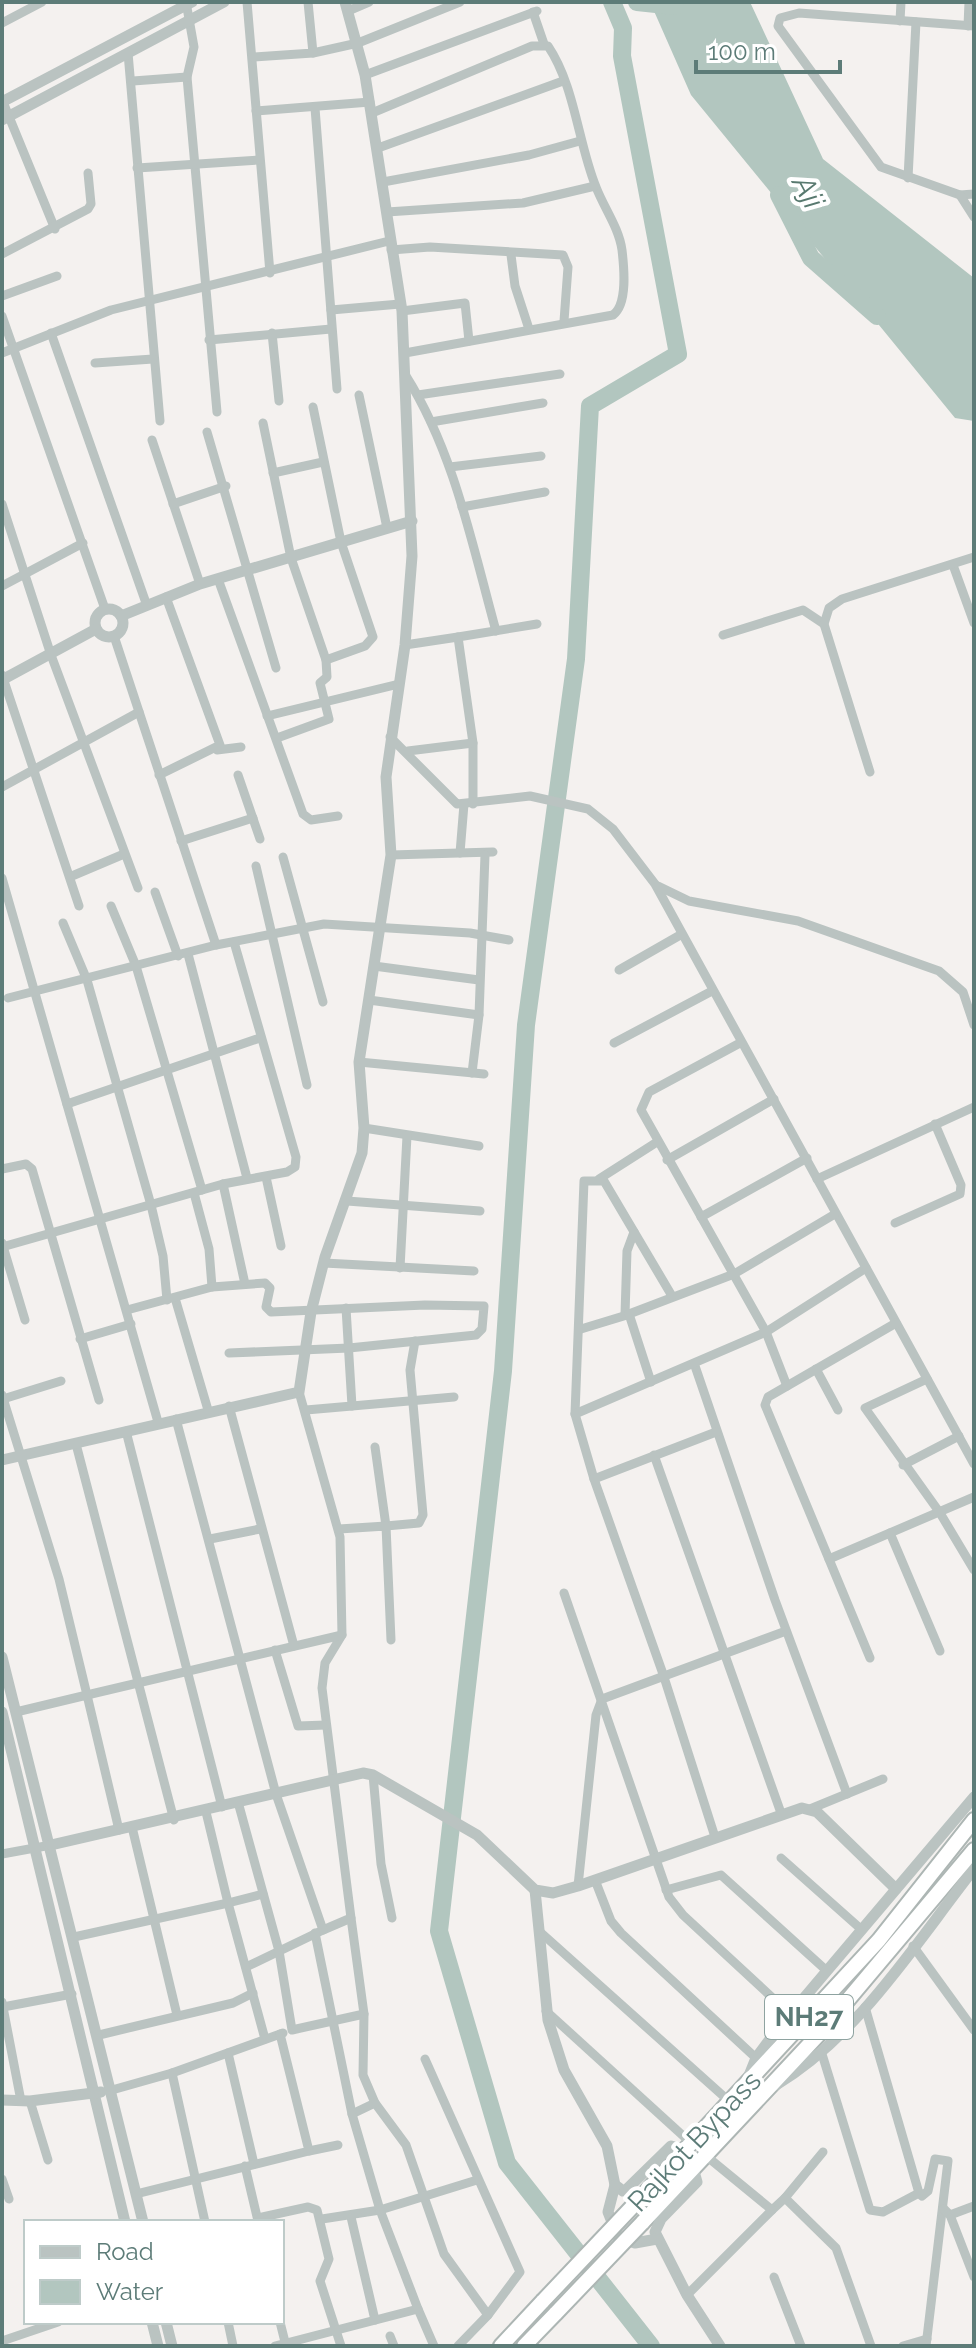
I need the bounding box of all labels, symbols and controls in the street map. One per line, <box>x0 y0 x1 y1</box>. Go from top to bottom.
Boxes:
scale bar <box>696 24 840 74</box>
text: 100 m <box>708 37 776 66</box>
water label: Aji <box>784 167 832 215</box>
road number: NH27 <box>765 1995 853 2039</box>
street label: Rajkot Bypass <box>621 2064 768 2218</box>
legend <box>24 2220 284 2324</box>
text: Road <box>96 2237 154 2266</box>
text: Water <box>96 2277 164 2306</box>

